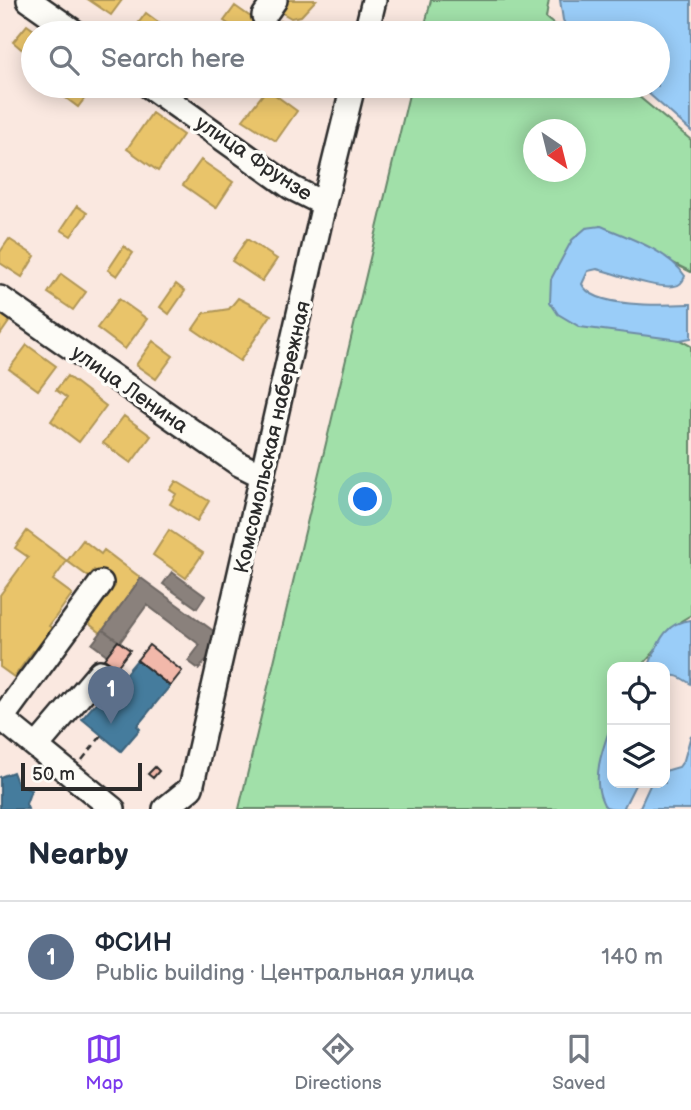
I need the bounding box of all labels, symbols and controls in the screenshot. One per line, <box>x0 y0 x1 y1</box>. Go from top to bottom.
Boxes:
search box <box>21 21 670 98</box>
icon: search <box>45 41 83 79</box>
text: Search here <box>101 44 245 75</box>
street label: улица Фрунзе <box>191 110 317 207</box>
north arrow <box>523 119 586 182</box>
street label: Комсомольская набережная <box>229 298 316 576</box>
street label: улица Ленина <box>67 340 193 439</box>
your location <box>348 482 382 516</box>
map controls <box>607 662 670 788</box>
button: locate <box>607 662 670 725</box>
pin: 1 <box>88 666 134 724</box>
button: layers <box>607 725 670 788</box>
scale bar <box>21 760 142 792</box>
text: 50 m <box>32 763 75 786</box>
text: Nearby <box>28 837 128 873</box>
text: ФСИН <box>95 928 172 959</box>
text: 1 <box>46 943 56 971</box>
text: 140 m <box>601 943 663 971</box>
text: Public building · Центральная улица <box>95 959 474 987</box>
tab: Map <box>85 1030 124 1095</box>
tab: Directions <box>294 1030 382 1095</box>
tab: Saved <box>552 1030 606 1095</box>

